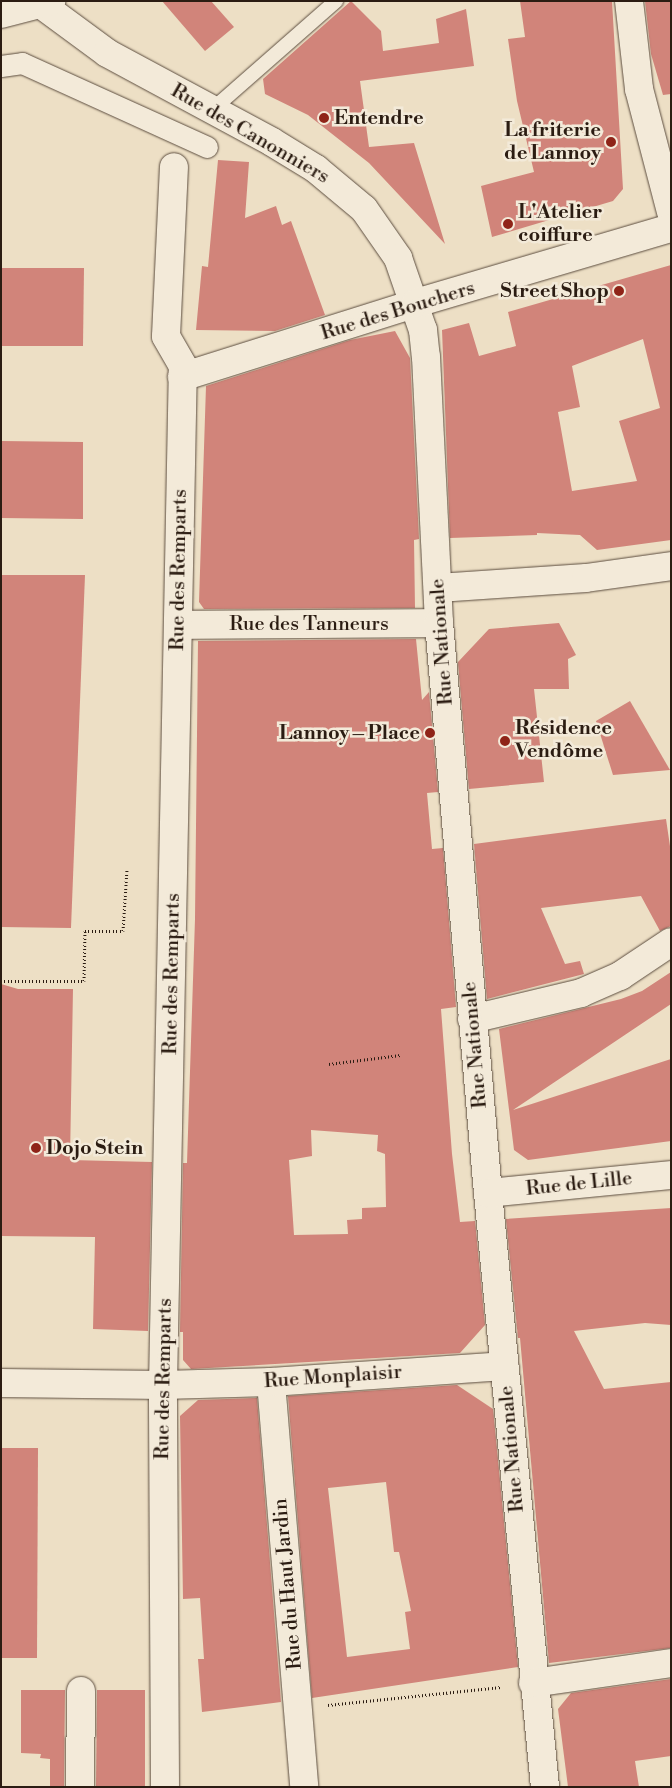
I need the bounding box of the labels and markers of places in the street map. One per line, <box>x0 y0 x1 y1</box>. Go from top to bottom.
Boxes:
place label: Entendre <box>334 106 424 130</box>
marker: Entendre <box>318 112 330 124</box>
place label: La friterie de Lannoy <box>504 118 601 165</box>
marker: La friterie de Lannoy <box>605 136 617 148</box>
place label: L'Atelier coiffure <box>518 200 602 247</box>
marker: L'Atelier coiffure <box>502 218 514 230</box>
place label: Street Shop <box>500 279 609 303</box>
marker: Street Shop <box>613 285 625 297</box>
place label: Résidence Vendôme <box>515 717 612 764</box>
place label: Lannoy – Place <box>279 721 420 745</box>
marker: Lannoy – Place <box>424 727 436 739</box>
marker: Résidence Vendôme <box>499 735 511 747</box>
place label: Dojo Stein <box>46 1136 143 1160</box>
marker: Dojo Stein <box>30 1142 42 1154</box>

